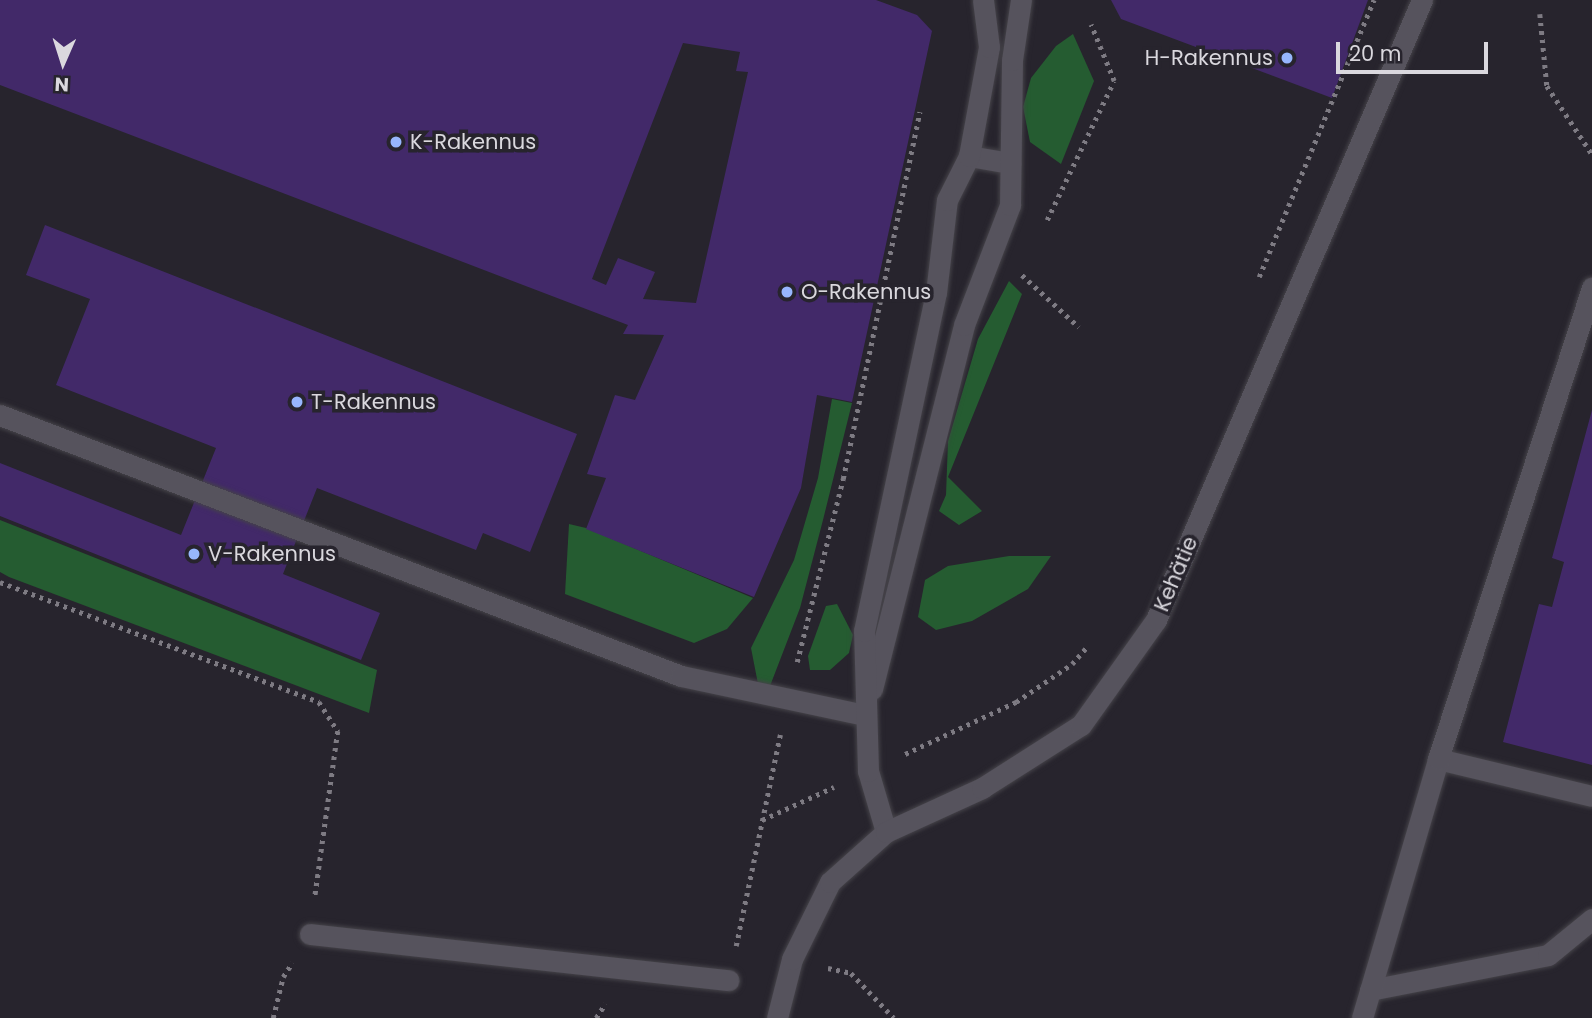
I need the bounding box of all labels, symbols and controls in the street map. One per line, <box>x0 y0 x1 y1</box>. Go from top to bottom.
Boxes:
north arrow <box>28 28 98 98</box>
scale bar <box>1340 28 1492 72</box>
text: 20 m <box>1349 39 1402 68</box>
place label: H-Rakennus <box>1145 45 1273 71</box>
marker: H-Rakennus <box>1279 50 1295 66</box>
text: N <box>54 71 70 98</box>
place label: K-Rakennus <box>410 129 536 155</box>
marker: K-Rakennus <box>388 134 404 150</box>
place label: O-Rakennus <box>801 279 931 305</box>
marker: O-Rakennus <box>779 284 795 300</box>
place label: T-Rakennus <box>311 389 436 415</box>
marker: T-Rakennus <box>289 394 305 410</box>
street label: Kehätie <box>1149 533 1203 615</box>
place label: V-Rakennus <box>208 541 336 567</box>
marker: V-Rakennus <box>186 546 202 562</box>

